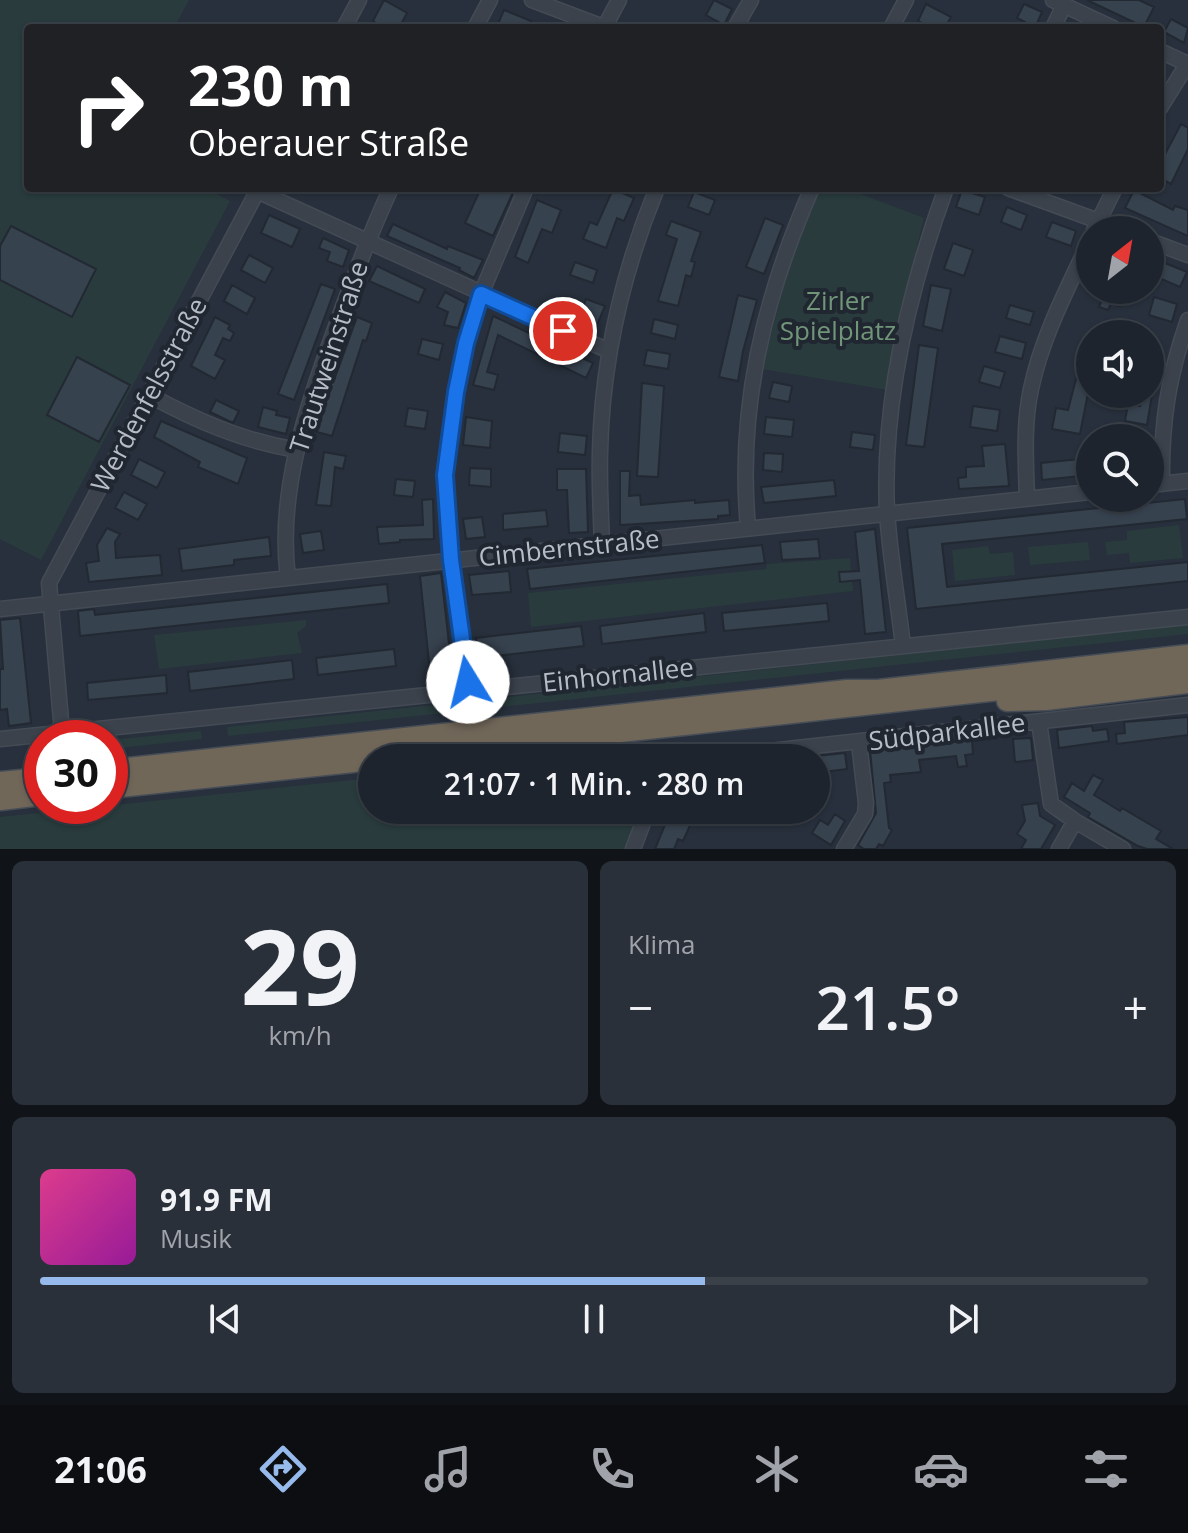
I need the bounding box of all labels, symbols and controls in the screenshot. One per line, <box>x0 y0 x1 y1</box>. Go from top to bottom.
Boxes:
text: 230 m <box>188 46 354 122</box>
icon: right <box>56 56 160 160</box>
text: Oberauer Straße <box>188 118 469 167</box>
north arrow <box>1076 216 1164 304</box>
map controls <box>1076 216 1164 512</box>
street label: Trautweinstraße <box>280 256 376 457</box>
park label: Zirler Spielplatz <box>780 282 896 348</box>
street label: Werdenfelsstraße <box>82 291 215 498</box>
pin <box>529 297 597 365</box>
icon: arrive <box>541 309 585 353</box>
button: sound <box>1076 320 1164 408</box>
button: search <box>1076 424 1164 512</box>
street label: Cimbernstraße <box>477 520 661 574</box>
position arrow <box>426 640 510 724</box>
street label: Einhornallee <box>540 648 695 700</box>
street label: Südparkallee <box>867 704 1027 758</box>
speed limit sign: 30 <box>24 720 128 824</box>
text: 21:07 · 1 Min. · 280 m <box>444 763 744 804</box>
text: 29 <box>241 894 359 1035</box>
text: Klima <box>628 926 696 962</box>
text: 21.5° <box>815 966 961 1048</box>
text: − <box>628 977 653 1037</box>
text: + <box>1123 977 1148 1037</box>
text: km/h <box>268 1017 332 1053</box>
text: 91.9 FM <box>160 1179 273 1220</box>
text: Musik <box>160 1220 232 1256</box>
icon: previous <box>203 1297 247 1341</box>
icon: pause <box>572 1297 616 1341</box>
icon: next <box>941 1297 985 1341</box>
icon: directions <box>255 1441 311 1497</box>
icon: music <box>420 1441 476 1497</box>
icon: phone <box>584 1441 640 1497</box>
icon: climate <box>749 1441 805 1497</box>
icon: car <box>913 1441 969 1497</box>
icon: filters <box>1078 1441 1134 1497</box>
text: 21:06 <box>54 1445 147 1494</box>

